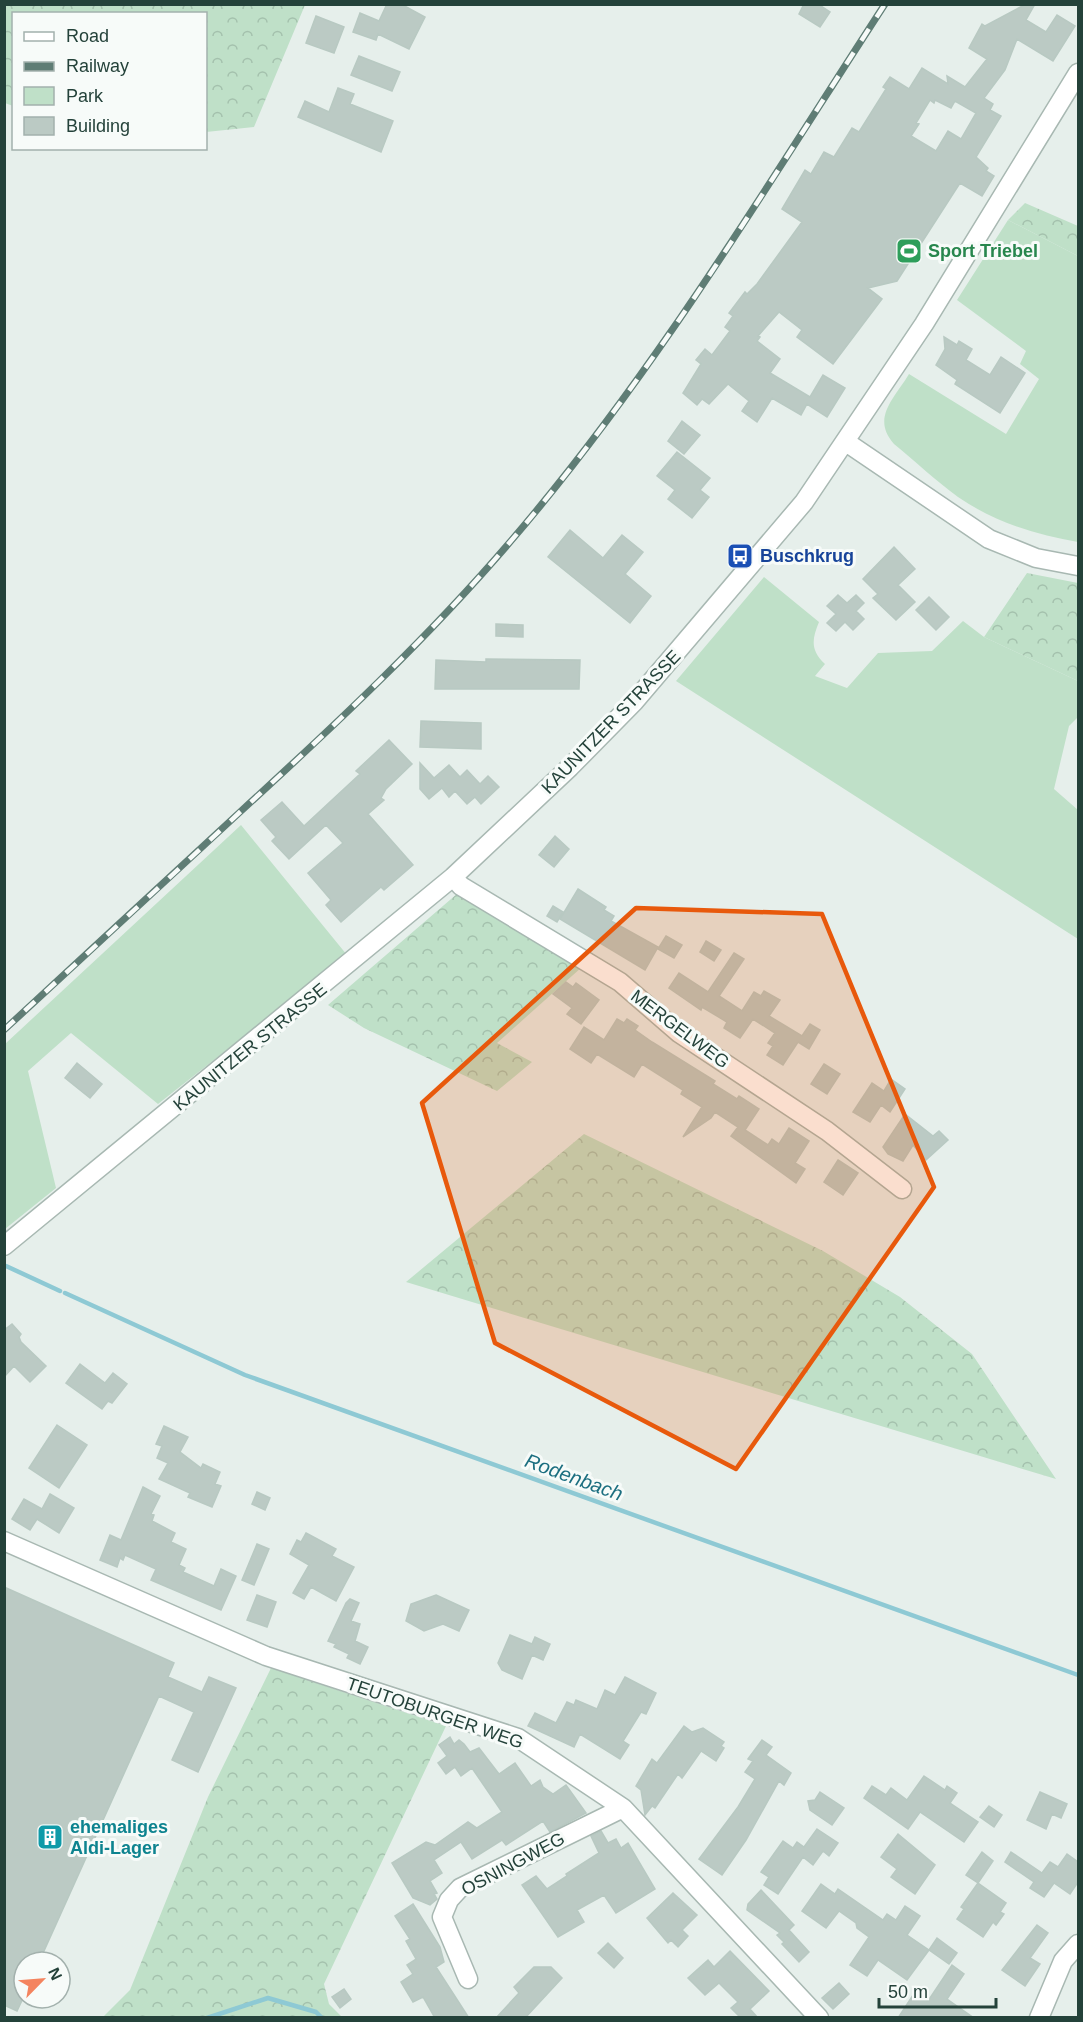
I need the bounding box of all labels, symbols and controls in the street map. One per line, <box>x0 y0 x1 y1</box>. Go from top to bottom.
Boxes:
legend <box>12 12 207 150</box>
text: Road <box>66 26 109 46</box>
text: Railway <box>66 56 129 76</box>
text: Park <box>66 86 104 106</box>
text: Building <box>66 116 130 136</box>
sports icon: Sport Triebel <box>894 236 924 266</box>
place label: Sport Triebel <box>928 241 1038 261</box>
bus stop icon: Buschkrug <box>725 541 755 571</box>
place label: Buschkrug <box>760 546 854 566</box>
street label: KAUNITZER STRASSE <box>537 646 685 798</box>
street label: KAUNITZER STRASSE <box>169 979 331 1115</box>
street label: MERGELWEG <box>627 986 733 1072</box>
water label: Rodenbach <box>522 1449 626 1505</box>
street label: TEUTOBURGER WEG <box>344 1673 526 1753</box>
place label: ehemaliges Aldi-Lager <box>70 1817 168 1858</box>
building icon: ehemaliges Aldi-Lager <box>35 1822 65 1852</box>
street label: OSNINGWEG <box>458 1828 568 1900</box>
north arrow <box>12 1950 72 2010</box>
text: N <box>45 1965 65 1983</box>
scale bar <box>879 1971 996 2009</box>
text: 50 m <box>888 1982 928 2002</box>

